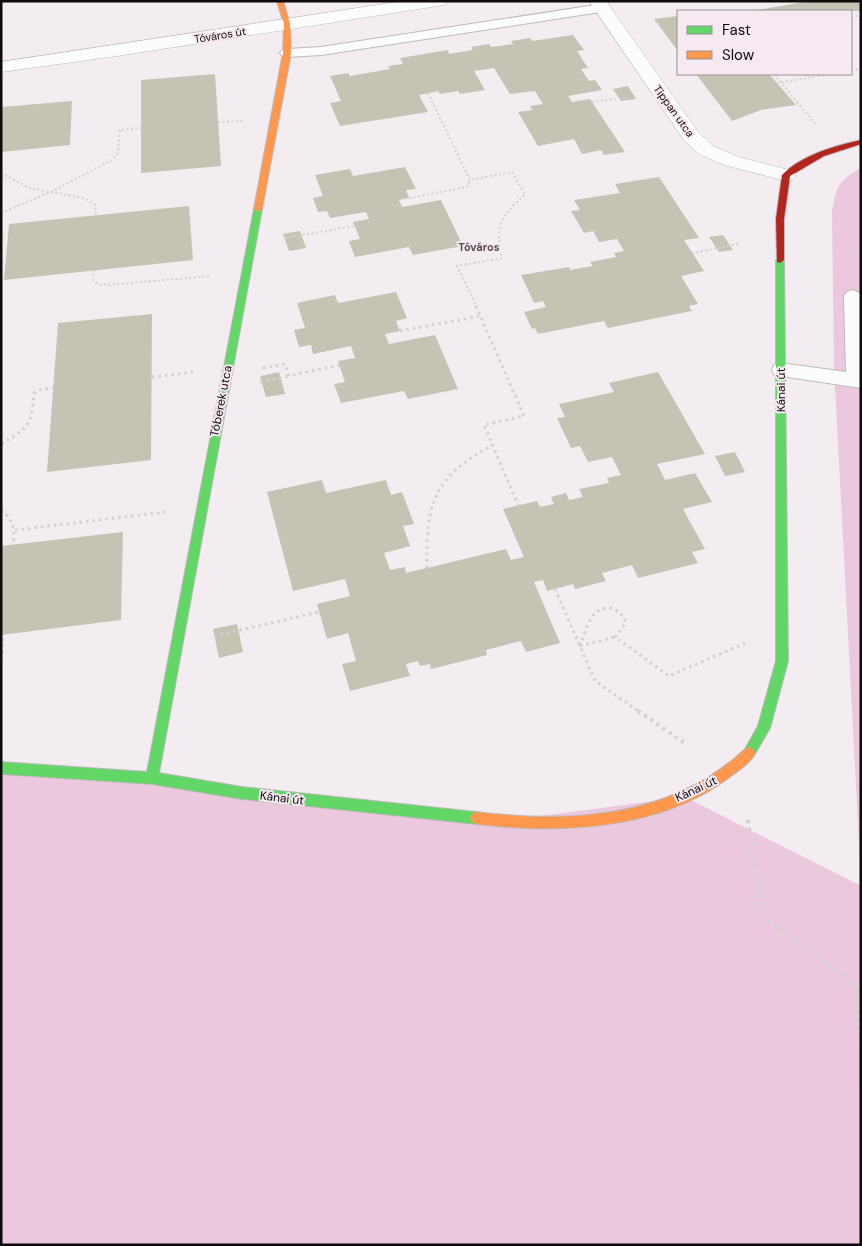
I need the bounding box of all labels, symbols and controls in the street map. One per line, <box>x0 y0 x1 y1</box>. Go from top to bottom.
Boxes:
legend <box>677 10 852 75</box>
text: Fast <box>722 20 751 40</box>
street label: Tóváros út <box>193 24 247 46</box>
text: Slow <box>722 45 755 65</box>
street label: Tippan utca <box>651 82 697 140</box>
district label: Tóváros <box>458 240 500 254</box>
street label: Tóberek utca <box>206 364 236 438</box>
street label: Kánai út <box>773 368 789 412</box>
street label: Kánai út <box>673 772 720 806</box>
street label: Kánai út <box>259 787 305 809</box>

